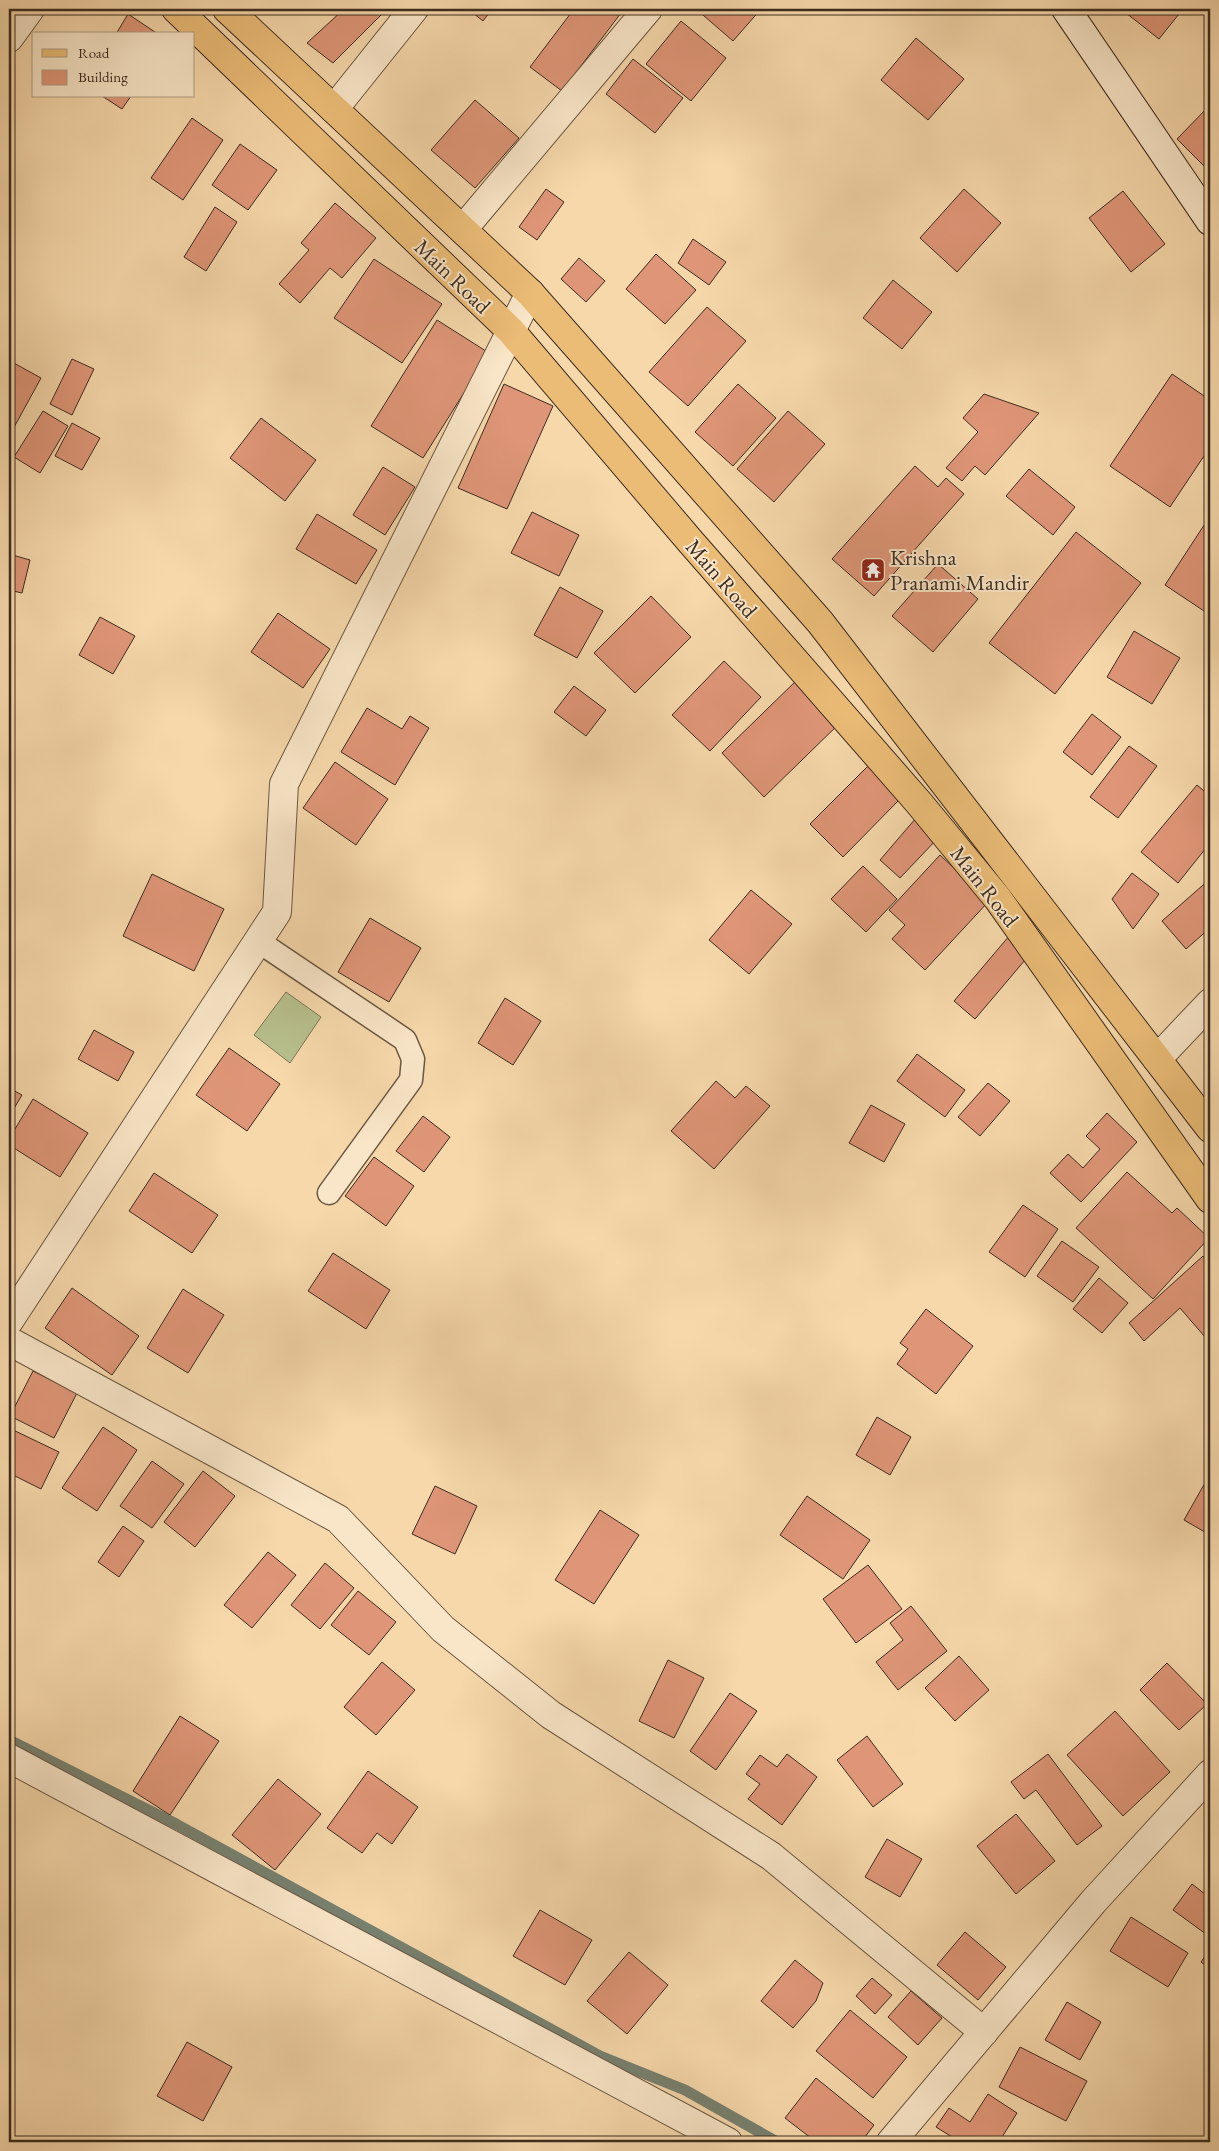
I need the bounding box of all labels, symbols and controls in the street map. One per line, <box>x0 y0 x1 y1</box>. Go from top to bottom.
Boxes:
legend <box>32 32 195 98</box>
text: Road <box>78 43 110 62</box>
text: Building <box>78 67 128 86</box>
street label: Main Road <box>408 233 498 321</box>
street label: Main Road <box>679 533 764 625</box>
place label: Krishna Pranami Mandir <box>890 543 1030 597</box>
temple icon: Krishna Pranami Mandir <box>860 557 886 583</box>
street label: Main Road <box>944 840 1026 934</box>

